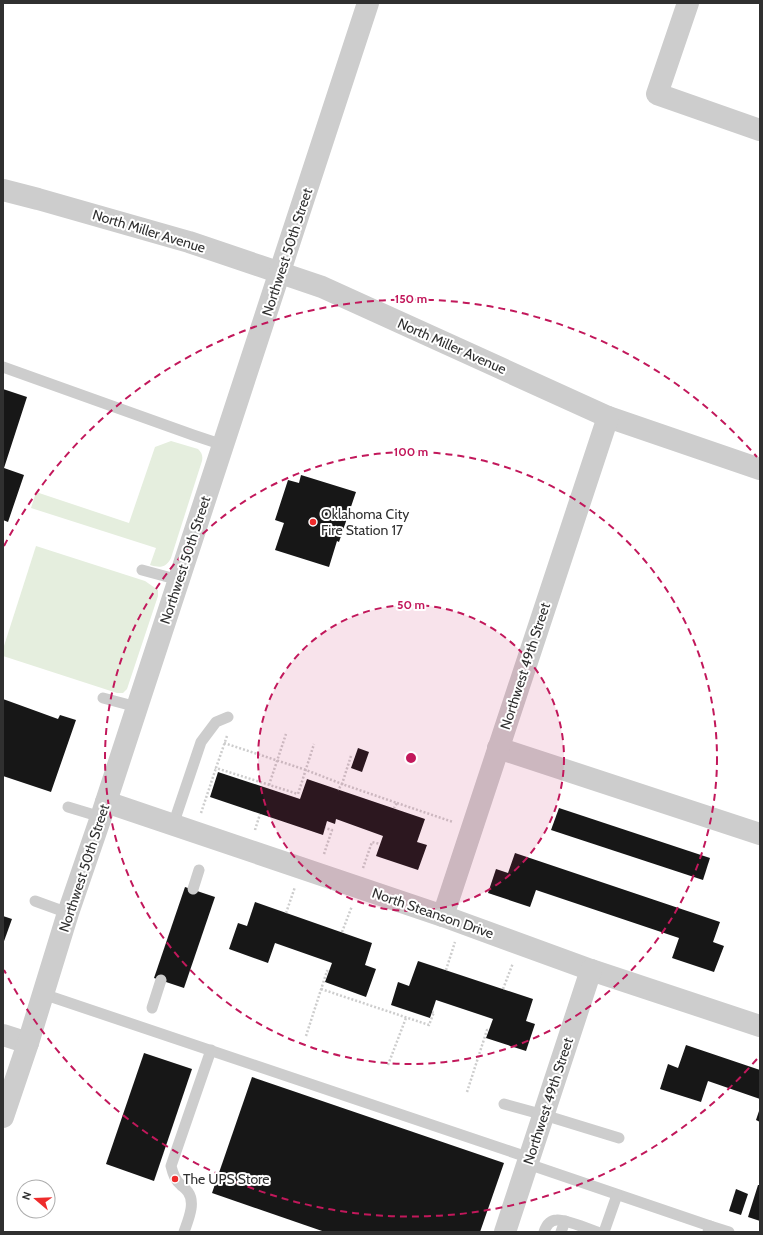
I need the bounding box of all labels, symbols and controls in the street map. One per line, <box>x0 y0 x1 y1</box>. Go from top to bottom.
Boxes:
street label: Northwest 50th Street <box>258 185 316 318</box>
street label: North Miller Avenue <box>90 205 208 257</box>
text: 150 m <box>395 291 427 306</box>
street label: North Miller Avenue <box>395 314 509 378</box>
text: 100 m <box>394 444 428 459</box>
street label: Northwest 50th Street <box>156 493 214 626</box>
place label: Oklahoma City Fire Station 17 <box>321 505 409 539</box>
marker: Oklahoma City Fire Station 17 <box>308 517 318 527</box>
text: 50 m <box>397 597 425 612</box>
street label: Northwest 49th Street <box>496 600 554 732</box>
centre of rings <box>404 751 418 765</box>
street label: Northwest 50th Street <box>55 801 113 934</box>
street label: North Steanson Drive <box>370 884 496 942</box>
street label: Northwest 49th Street <box>519 1035 577 1167</box>
place label: The UPS Store <box>183 1170 270 1188</box>
marker: The UPS Store <box>170 1174 180 1184</box>
north arrow <box>16 1179 56 1219</box>
text: N <box>19 1190 34 1202</box>

